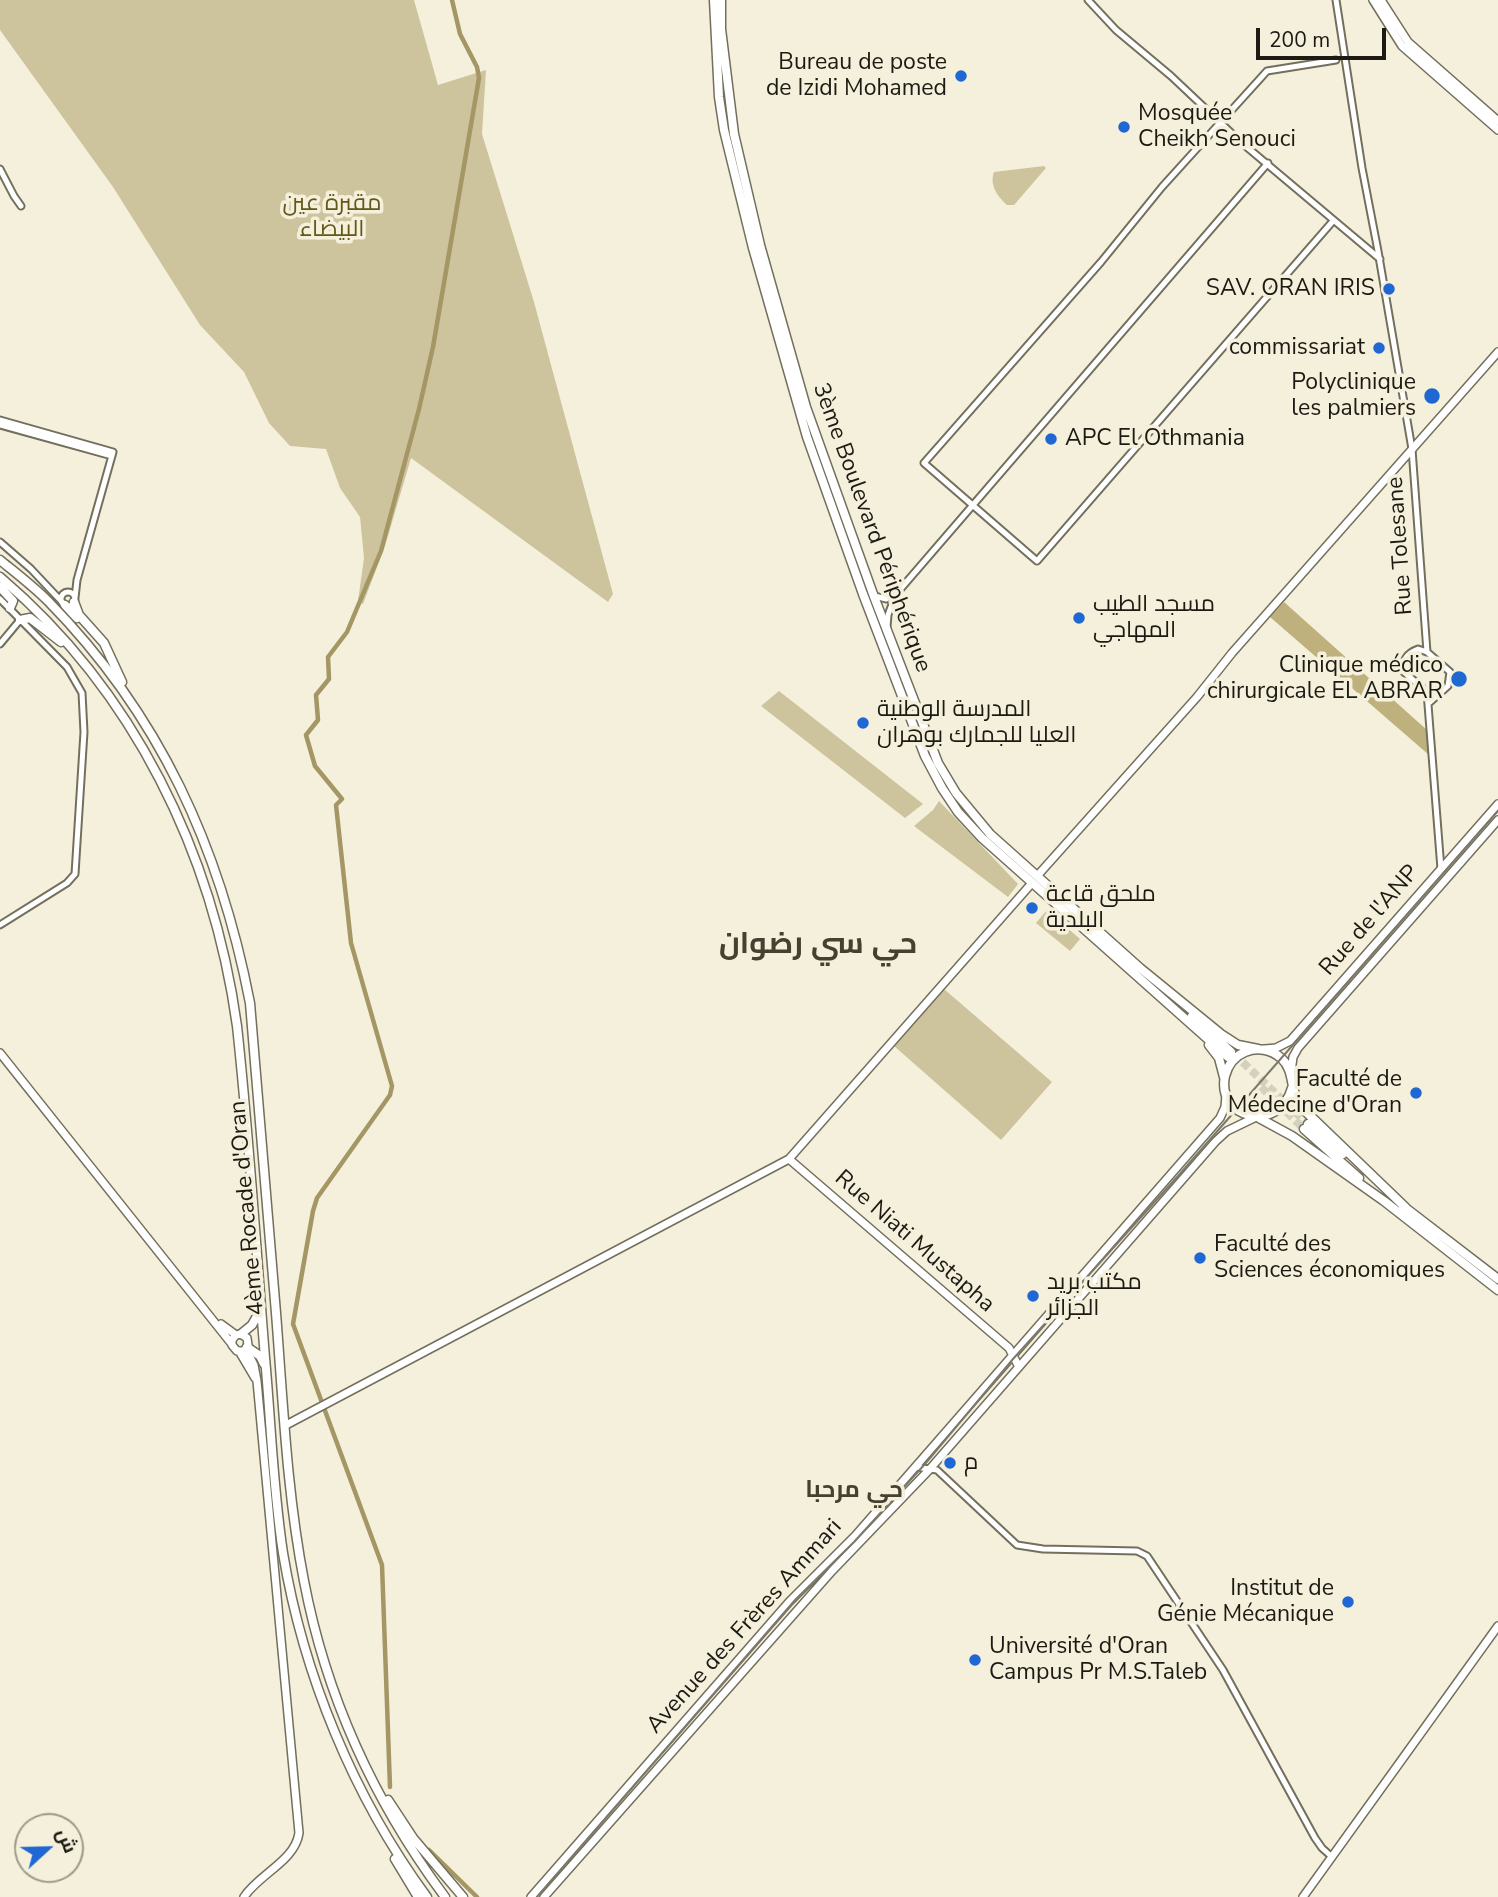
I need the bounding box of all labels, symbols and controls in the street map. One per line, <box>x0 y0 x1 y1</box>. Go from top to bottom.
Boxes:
scale bar <box>1260 14 1390 58</box>
text: 200 m <box>1269 26 1330 54</box>
place label: Bureau de poste de Izidi Mohamed <box>766 49 947 103</box>
marker: Bureau de poste de Izidi Mohamed <box>953 68 969 84</box>
place label: Mosquée Cheikh Senouci <box>1138 100 1296 154</box>
marker: Mosquée Cheikh Senouci <box>1116 119 1132 135</box>
park label: مقبرة عين البيضاء <box>283 190 381 244</box>
place label: SAV. ORAN IRIS <box>1206 275 1375 303</box>
marker: SAV. ORAN IRIS <box>1381 281 1397 297</box>
place label: commissariat <box>1229 334 1365 362</box>
marker: commissariat <box>1371 340 1387 356</box>
place label: Polyclinique les palmiers <box>1291 369 1416 423</box>
street label: 3ème Boulevard Périphérique <box>806 380 936 676</box>
marker: Polyclinique les palmiers <box>1422 386 1442 406</box>
place label: APC El Othmania <box>1065 425 1245 453</box>
marker: APC El Othmania <box>1043 431 1059 447</box>
street label: Rue Tolesane <box>1382 476 1420 616</box>
place label: مسجد الطيب المهاجي <box>1093 591 1215 645</box>
marker: مسجد الطيب المهاجي <box>1071 610 1087 626</box>
place label: Clinique médico chirurgicale EL ABRAR <box>1207 652 1443 706</box>
marker: Clinique médico chirurgicale EL ABRAR <box>1449 669 1469 689</box>
place label: المدرسة الوطنية العليا للجمارك بوهران <box>877 696 1076 750</box>
marker: المدرسة الوطنية العليا للجمارك بوهران <box>855 715 871 731</box>
street label: Rue de l'ANP <box>1315 860 1425 982</box>
place label: ملحق قاعة البلدية <box>1046 881 1156 935</box>
marker: ملحق قاعة البلدية <box>1024 900 1040 916</box>
district label: حي سي رضوان <box>719 928 917 964</box>
place label: Faculté de Médecine d'Oran <box>1228 1066 1402 1120</box>
marker: Faculté de Médecine d'Oran <box>1408 1085 1424 1101</box>
street label: 4ème Rocade d'Oran <box>225 1099 271 1317</box>
street label: Rue Niati Mustapha <box>828 1165 1000 1319</box>
place label: Faculté des Sciences économiques <box>1214 1231 1445 1285</box>
marker: Faculté des Sciences économiques <box>1192 1250 1208 1266</box>
place label: مكتب بريد الجزائر <box>1047 1269 1142 1323</box>
marker: مكتب بريد الجزائر <box>1025 1288 1041 1304</box>
place label: م <box>964 1449 978 1477</box>
marker: م <box>942 1455 958 1471</box>
district label: حي مرحبا <box>805 1477 903 1505</box>
street label: Avenue des Frères Ammari <box>642 1514 848 1740</box>
place label: Institut de Génie Mécanique <box>1157 1575 1334 1629</box>
marker: Institut de Génie Mécanique <box>1340 1594 1356 1610</box>
place label: Université d'Oran Campus Pr M.S.Taleb <box>989 1633 1207 1687</box>
marker: Université d'Oran Campus Pr M.S.Taleb <box>967 1652 983 1668</box>
north arrow <box>14 1813 84 1883</box>
text: ش <box>50 1825 83 1857</box>

